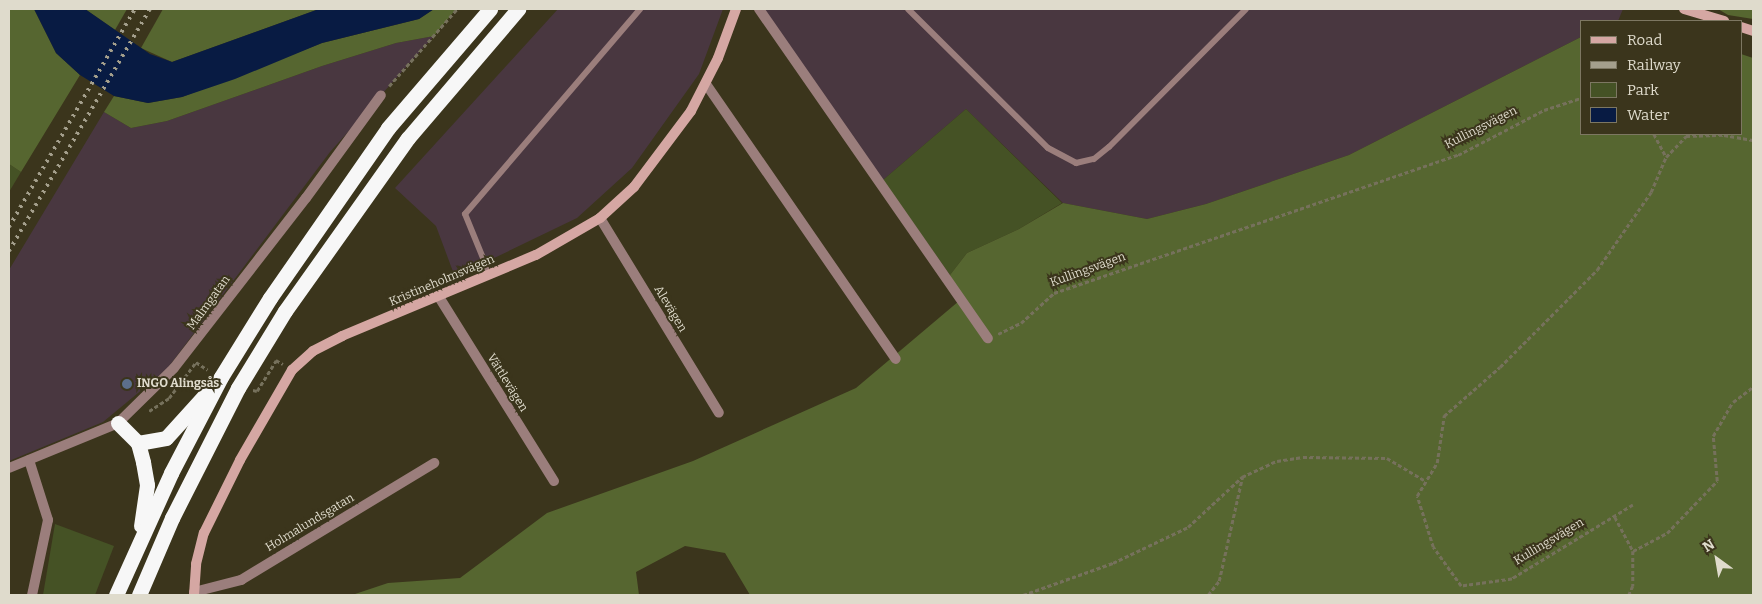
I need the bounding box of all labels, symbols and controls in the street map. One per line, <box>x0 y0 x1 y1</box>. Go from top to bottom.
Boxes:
legend <box>1580 20 1742 135</box>
text: Road <box>1627 31 1662 49</box>
text: Railway <box>1627 56 1681 74</box>
text: Park <box>1627 81 1659 99</box>
street label: Kullingsvägen <box>1442 104 1520 152</box>
text: Water <box>1627 106 1669 124</box>
street label: Kullingsvägen <box>1048 250 1128 290</box>
street label: Kristineholmsvägen <box>387 252 497 310</box>
street label: Malmgatan <box>185 273 233 333</box>
street label: Alevägen <box>651 283 689 335</box>
street label: Vättlevägen <box>484 351 530 415</box>
place label: INGO Alingsås <box>137 377 219 391</box>
marker: INGO Alingsås <box>121 378 133 390</box>
street label: Holmalundsgatan <box>263 491 357 555</box>
street label: Kullingsvägen <box>1511 515 1587 569</box>
north arrow <box>1692 534 1742 584</box>
text: N <box>1700 536 1718 556</box>

